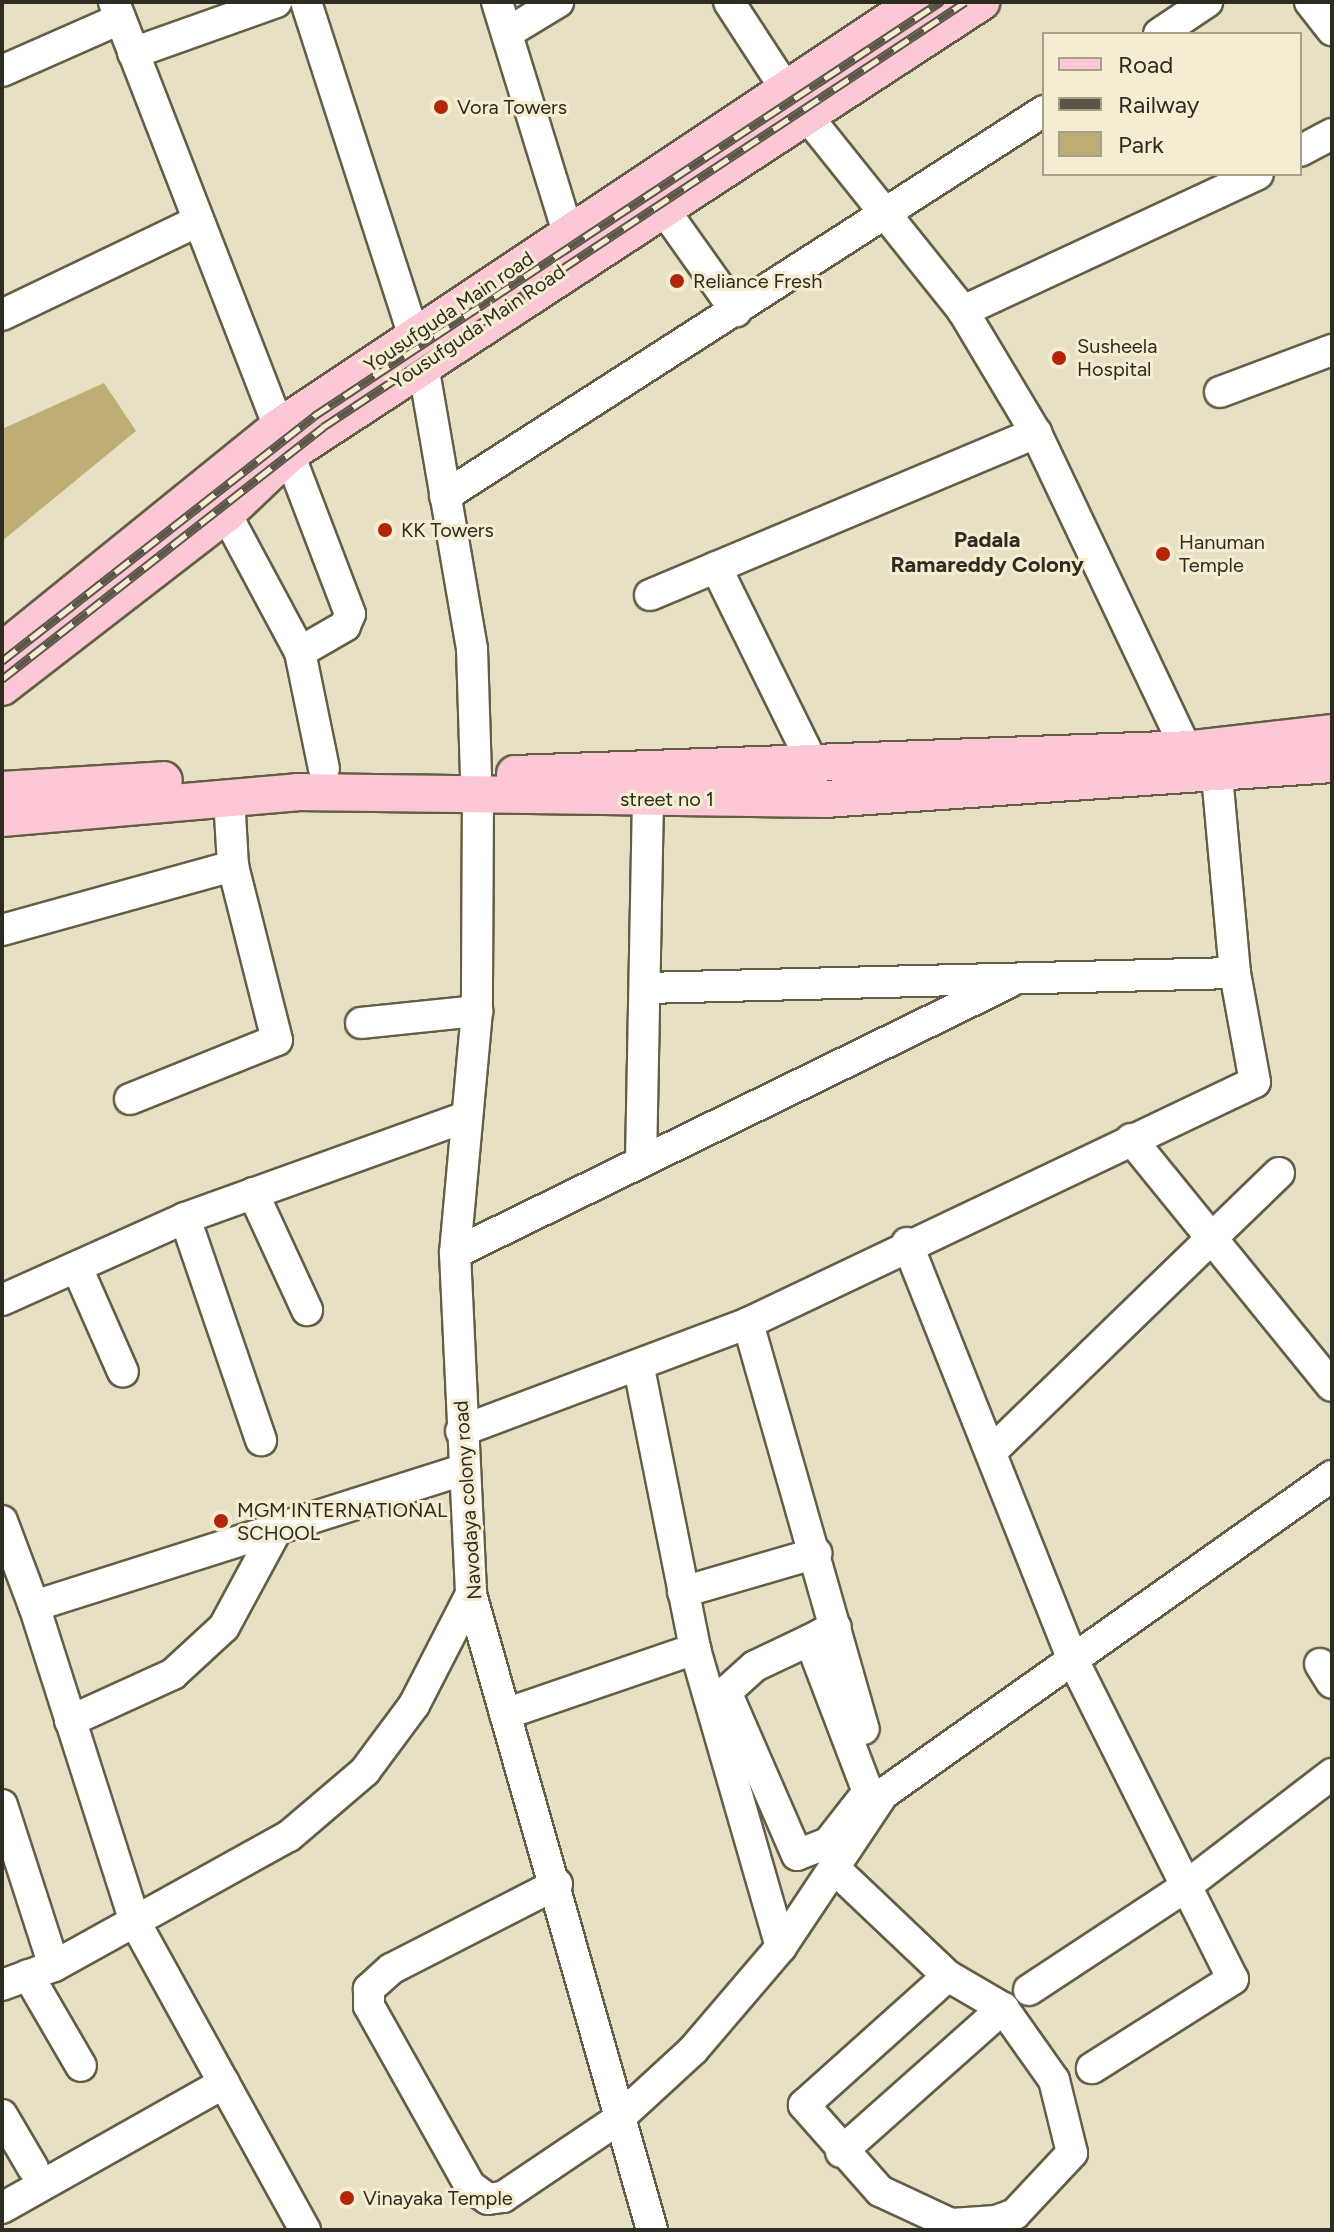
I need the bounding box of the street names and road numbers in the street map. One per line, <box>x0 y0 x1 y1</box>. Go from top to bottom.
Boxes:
street label: Yousufguda Main road <box>360 246 538 378</box>
street label: Yousufguda Main Road <box>386 260 570 394</box>
street label: street no 1 <box>620 787 714 811</box>
street label: Navodaya colony road <box>449 1400 487 1600</box>

